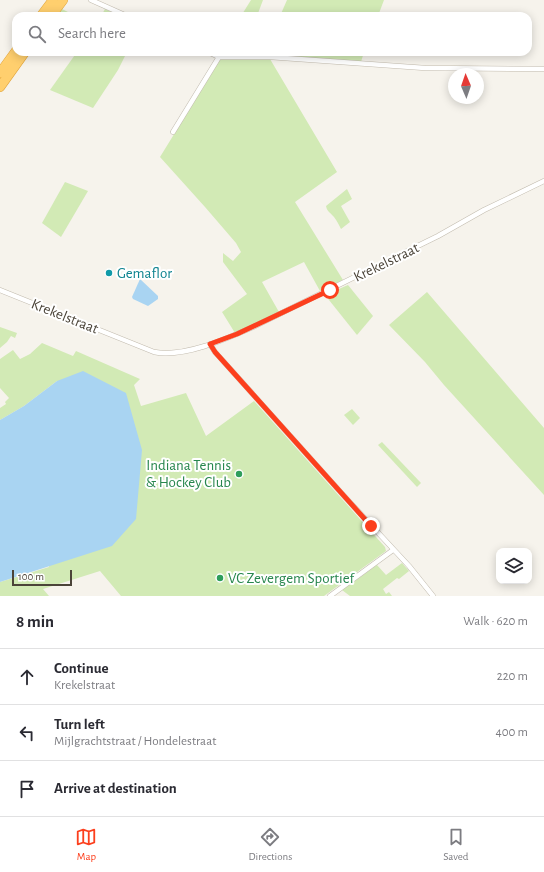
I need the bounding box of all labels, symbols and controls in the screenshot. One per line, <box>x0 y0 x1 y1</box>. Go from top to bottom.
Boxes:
search box <box>12 12 532 56</box>
icon: search <box>26 23 48 45</box>
text: Search here <box>58 26 126 41</box>
north arrow <box>448 68 484 104</box>
street label: Krekelstraat <box>351 240 421 285</box>
place label: Gemaflor <box>117 266 172 281</box>
marker: Gemaflor <box>104 268 114 278</box>
route start <box>321 281 339 299</box>
street label: Krekelstraat <box>29 296 101 337</box>
place label: Indiana Tennis & Hockey Club <box>146 458 231 490</box>
marker: Indiana Tennis & Hockey Club <box>234 469 244 479</box>
route end <box>362 517 380 535</box>
map controls <box>496 548 532 584</box>
button: layers <box>496 548 532 584</box>
scale bar <box>12 568 72 587</box>
text: 100 m <box>18 571 44 582</box>
place label: VC Zevergem Sportief <box>228 571 356 586</box>
marker: VC Zevergem Sportief <box>215 573 225 583</box>
text: 8 min <box>16 613 54 630</box>
text: Walk · 620 m <box>463 615 528 628</box>
text: Continue <box>54 661 109 676</box>
icon: ahead <box>16 666 38 688</box>
text: 220 m <box>497 670 528 683</box>
text: Krekelstraat <box>54 679 115 692</box>
text: Turn left <box>54 717 105 732</box>
icon: left <box>16 722 38 744</box>
text: 400 m <box>495 726 528 739</box>
text: Mijlgrachtstraat / Hondelestraat <box>54 735 216 748</box>
icon: arrive <box>16 778 38 800</box>
text: Arrive at destination <box>54 781 177 796</box>
tab: Map <box>75 826 97 863</box>
tab: Directions <box>248 826 292 863</box>
tab: Saved <box>443 826 468 863</box>

